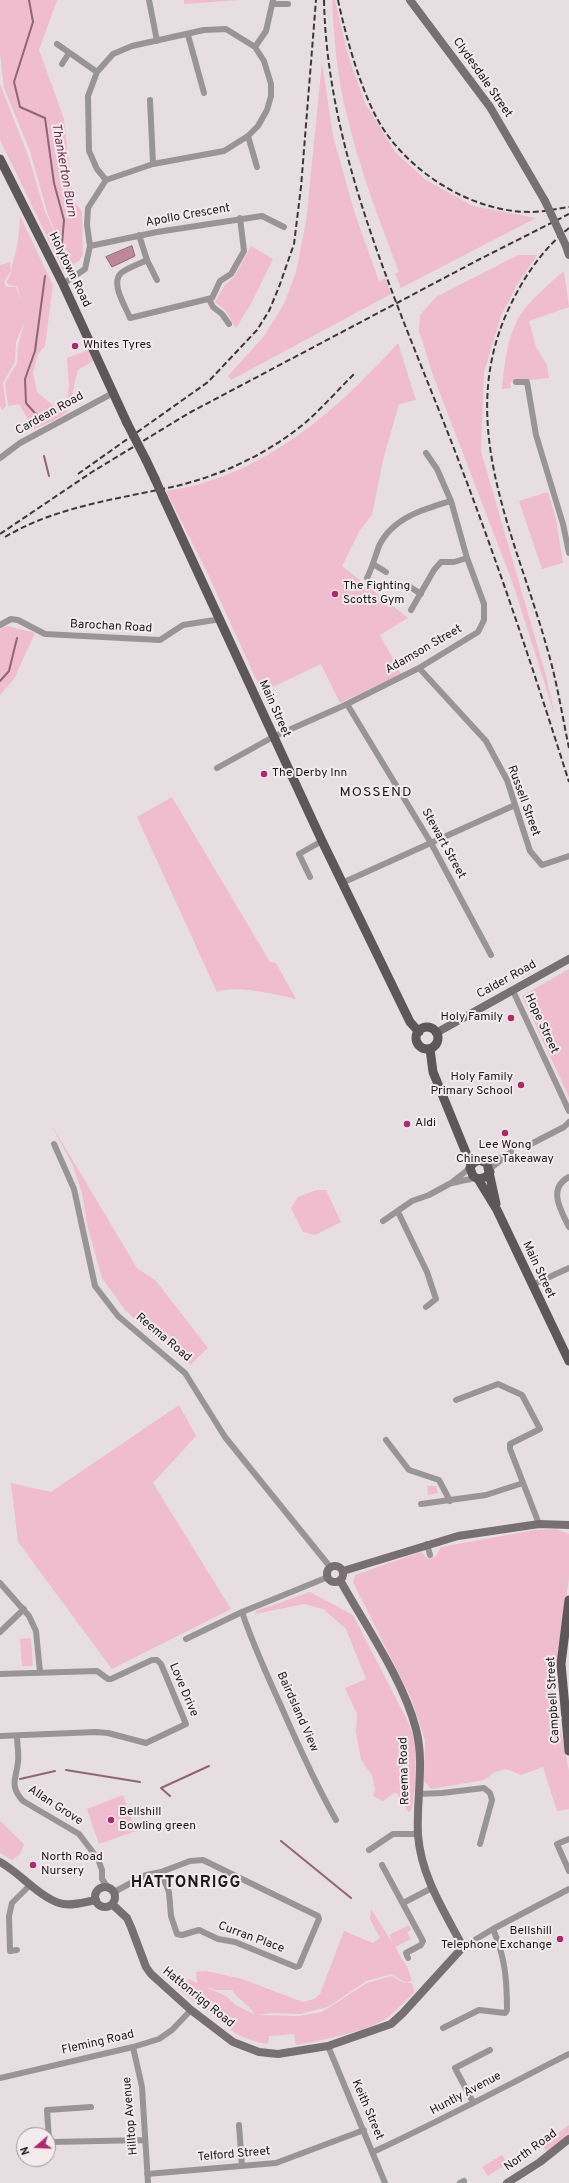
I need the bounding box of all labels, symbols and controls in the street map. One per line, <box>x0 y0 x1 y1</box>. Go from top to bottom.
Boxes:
street label: Clydesdale Street <box>449 35 515 121</box>
water label: Thankerton Burn <box>47 122 79 218</box>
street label: Apollo Crescent <box>145 201 231 231</box>
street label: Holytown Road <box>45 230 93 310</box>
place label: Whites Tyres <box>83 339 151 353</box>
marker: Whites Tyres <box>70 341 80 351</box>
street label: Cardean Road <box>13 389 87 439</box>
place label: The Fighting Scotts Gym <box>343 580 410 608</box>
marker: The Fighting Scotts Gym <box>330 589 340 599</box>
street label: Barochan Road <box>70 618 152 636</box>
street label: Adamson Street <box>383 622 465 678</box>
street label: Main Street <box>255 678 293 740</box>
street label: Russell Street <box>504 764 542 838</box>
place label: The Derby Inn <box>272 767 347 781</box>
marker: The Derby Inn <box>259 769 269 779</box>
district label: MOSSEND <box>340 785 412 801</box>
street label: Stewart Street <box>418 806 468 882</box>
street label: Calder Road <box>475 958 539 1002</box>
street label: Hope Street <box>521 992 561 1056</box>
place label: Holy Family <box>441 1011 503 1025</box>
marker: Holy Family <box>506 1013 516 1023</box>
place label: Holy Family Primary School <box>431 1071 513 1099</box>
marker: Holy Family Primary School <box>516 1080 526 1090</box>
place label: Aldi <box>415 1117 436 1131</box>
marker: Aldi <box>402 1119 412 1129</box>
marker: Lee Wong Chinese Takeaway <box>500 1128 510 1138</box>
place label: Lee Wong Chinese Takeaway <box>456 1139 554 1167</box>
street label: Main Street <box>519 1239 557 1301</box>
street label: Reema Road <box>132 1311 194 1365</box>
street label: Campbell Street <box>545 1656 563 1744</box>
street label: Love Drive <box>165 1661 201 1719</box>
street label: Bairdsland View <box>273 1670 321 1754</box>
street label: Reema Road <box>397 1737 413 1805</box>
street label: Allan Grove <box>25 1783 85 1829</box>
place label: Bellshill Bowling green <box>119 1806 196 1834</box>
marker: Bellshill Bowling green <box>106 1815 116 1825</box>
place label: North Road Nursery <box>41 1851 103 1879</box>
marker: North Road Nursery <box>28 1860 38 1870</box>
district label: HATTONRIGG <box>131 1874 241 1894</box>
street label: Curran Place <box>216 1919 286 1957</box>
place label: Bellshill Telephone Exchange <box>441 1925 552 1953</box>
marker: Bellshill Telephone Exchange <box>555 1934 565 1944</box>
street label: Hattonrigg Road <box>159 1965 237 2031</box>
street label: Fleming Road <box>60 2028 136 2058</box>
street label: Huntly Avenue <box>428 2069 504 2119</box>
street label: Hilltop Avenue <box>120 2076 142 2156</box>
street label: Keith Street <box>348 2078 386 2142</box>
north arrow <box>16 2127 56 2167</box>
street label: North Road <box>502 2127 560 2175</box>
text: N <box>18 2145 34 2157</box>
street label: Telford Street <box>197 2145 271 2165</box>

